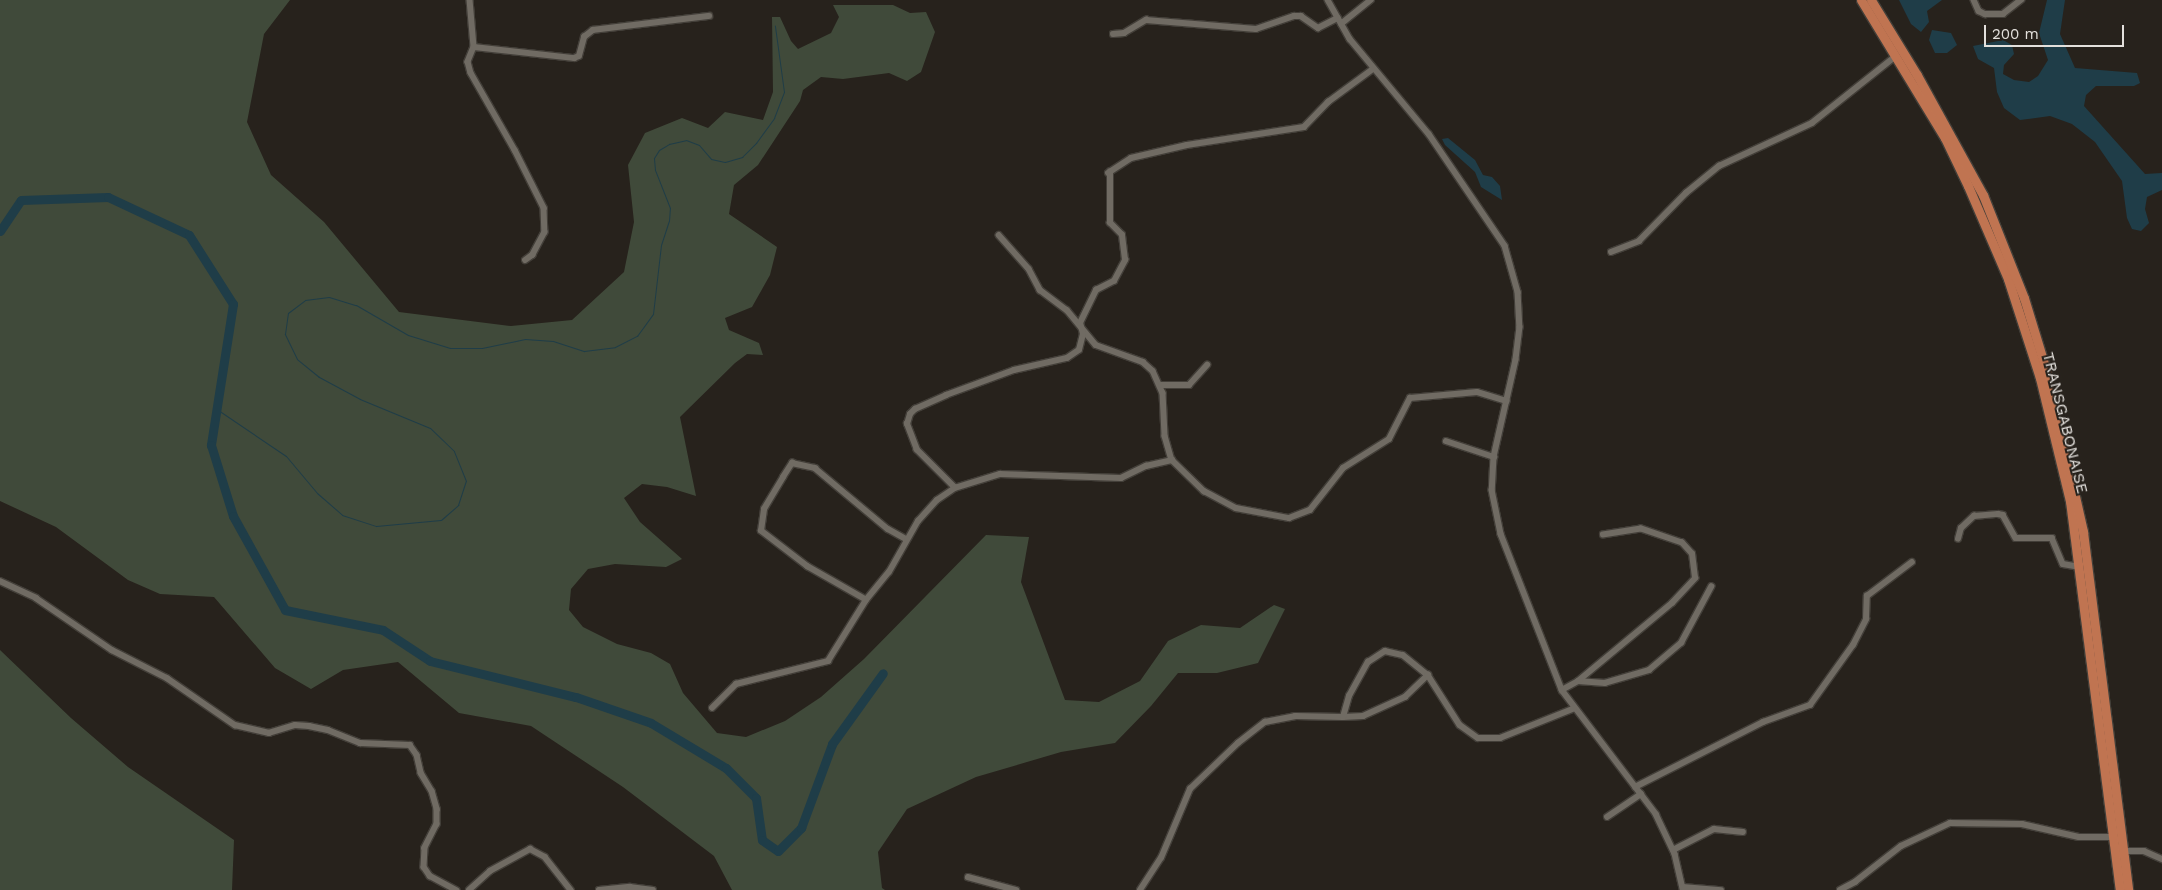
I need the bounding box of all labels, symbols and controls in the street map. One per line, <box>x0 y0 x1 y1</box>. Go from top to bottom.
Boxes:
scale bar <box>1987 15 2127 47</box>
text: 200 m <box>1992 25 2039 43</box>
street label: TRANSGABONAISE <box>2038 350 2092 496</box>

